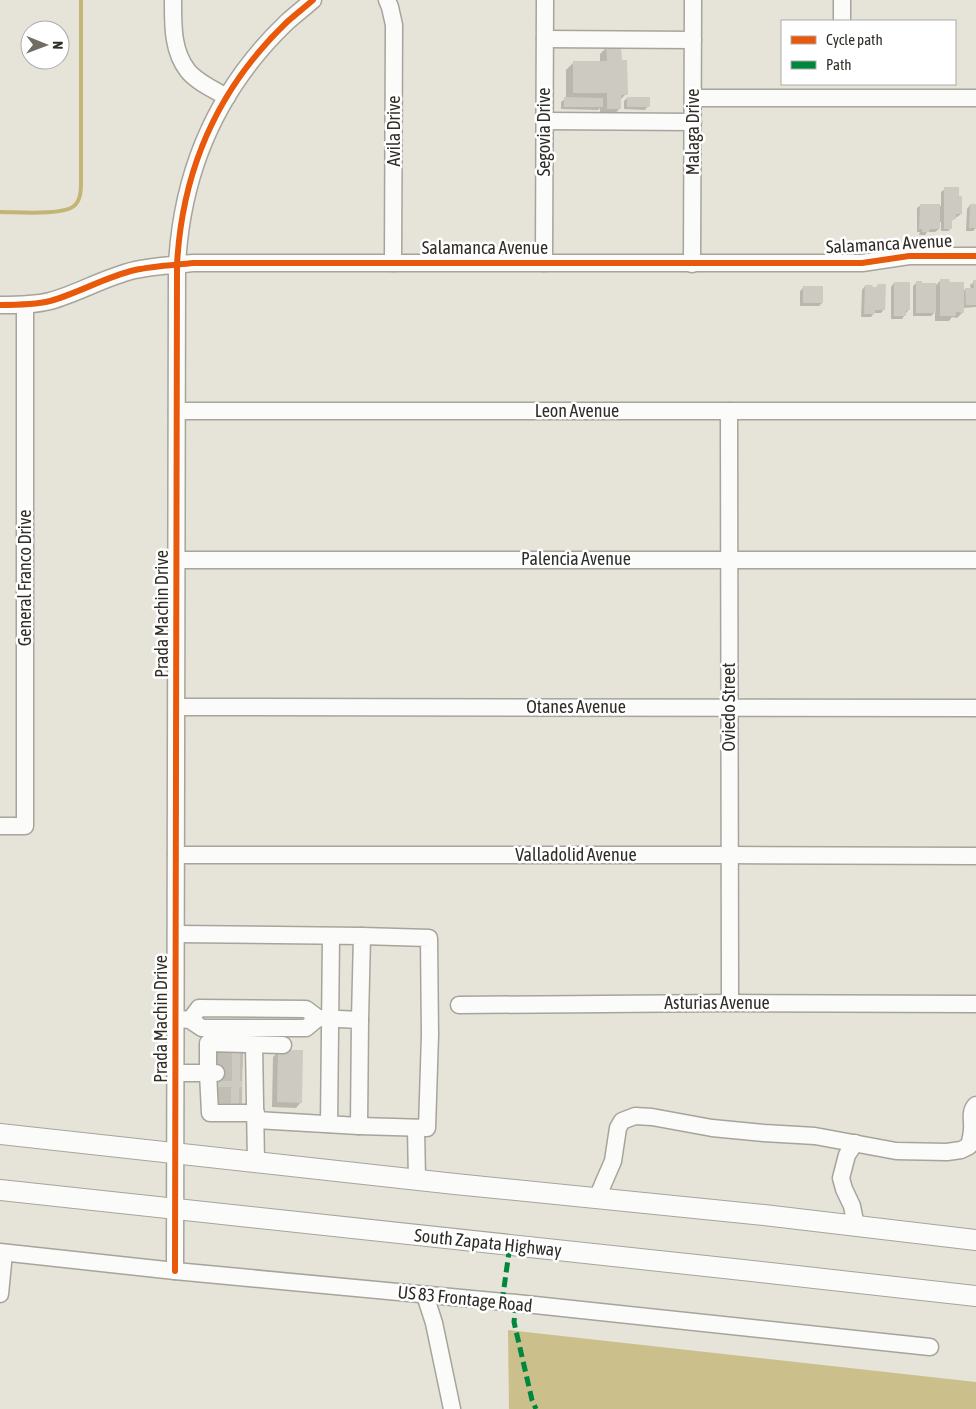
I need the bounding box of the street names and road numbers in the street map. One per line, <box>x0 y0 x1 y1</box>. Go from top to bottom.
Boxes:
street label: Segovia Drive <box>533 88 554 176</box>
street label: Malaga Drive <box>682 89 703 175</box>
street label: Avila Drive <box>383 96 404 166</box>
street label: Salamanca Avenue <box>825 230 953 257</box>
street label: Salamanca Avenue <box>422 237 548 258</box>
street label: Leon Avenue <box>535 400 619 421</box>
street label: General Franco Drive <box>14 510 35 646</box>
street label: Palencia Avenue <box>521 548 631 569</box>
street label: Prada Machin Drive <box>151 550 172 678</box>
street label: Oviedo Street <box>718 662 739 752</box>
street label: Otanes Avenue <box>526 696 626 717</box>
street label: Valladolid Avenue <box>515 844 637 865</box>
street label: Prada Machin Drive <box>150 955 171 1083</box>
street label: Asturias Avenue <box>664 992 770 1013</box>
street label: South Zapata Highway <box>413 1224 563 1261</box>
street label: US 83 Frontage Road <box>397 1281 533 1316</box>

